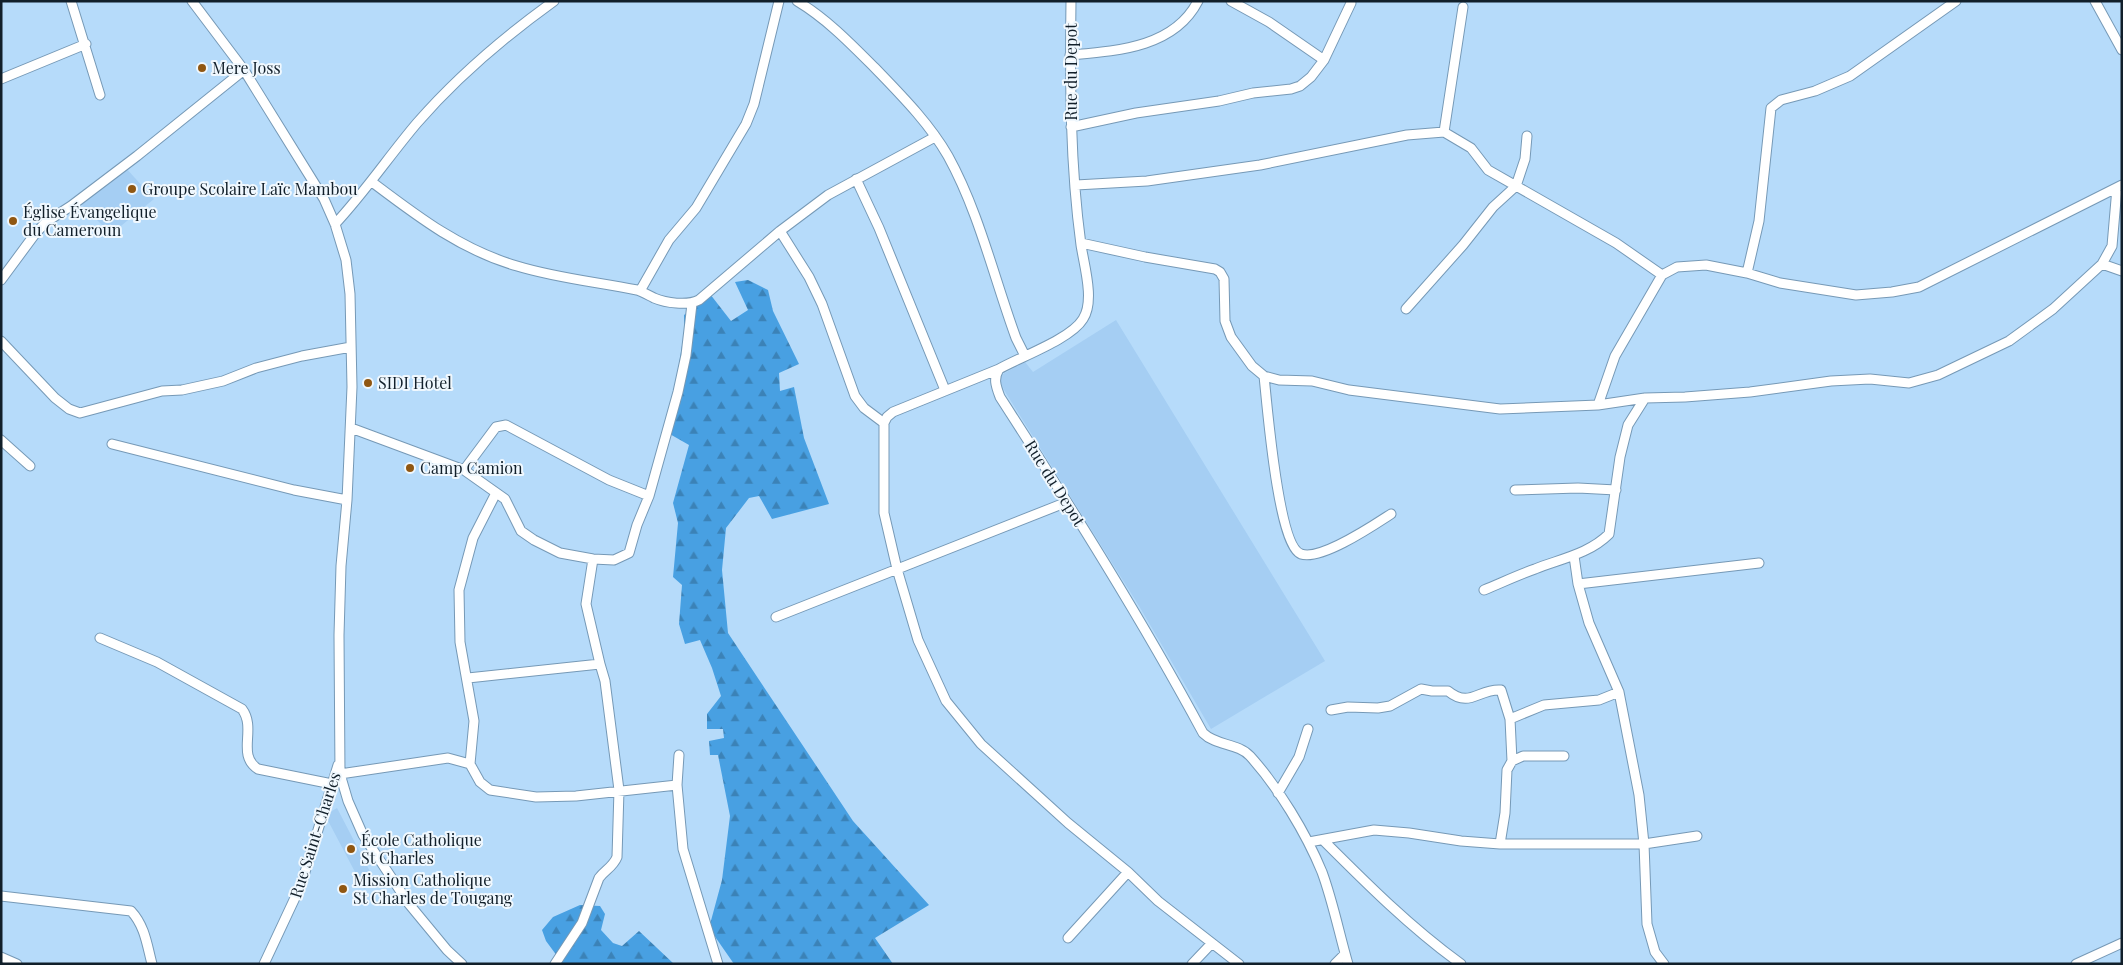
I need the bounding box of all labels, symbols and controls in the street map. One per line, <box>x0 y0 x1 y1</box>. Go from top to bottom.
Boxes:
street label: Rue du Depot <box>1060 23 1081 121</box>
place label: Mere Joss <box>212 57 281 78</box>
marker: Mere Joss <box>196 62 208 74</box>
place label: Groupe Scolaire Laïc Mambou <box>142 178 358 199</box>
marker: Groupe Scolaire Laïc Mambou <box>126 183 138 195</box>
place label: Église Évangelique du Cameroun <box>23 201 157 240</box>
marker: Église Évangelique du Cameroun <box>7 215 19 227</box>
place label: SIDI Hotel <box>378 372 452 393</box>
marker: SIDI Hotel <box>362 377 374 389</box>
street label: Rue du Depot <box>1021 436 1090 530</box>
place label: Camp Camion <box>420 457 523 478</box>
marker: Camp Camion <box>404 462 416 474</box>
street label: Rue Saint-Charles <box>284 769 345 900</box>
place label: École Catholique St Charles <box>361 829 482 868</box>
marker: École Catholique St Charles <box>345 843 357 855</box>
place label: Mission Catholique St Charles de Tougang <box>353 869 513 908</box>
marker: Mission Catholique St Charles de Tougang <box>337 883 349 895</box>

